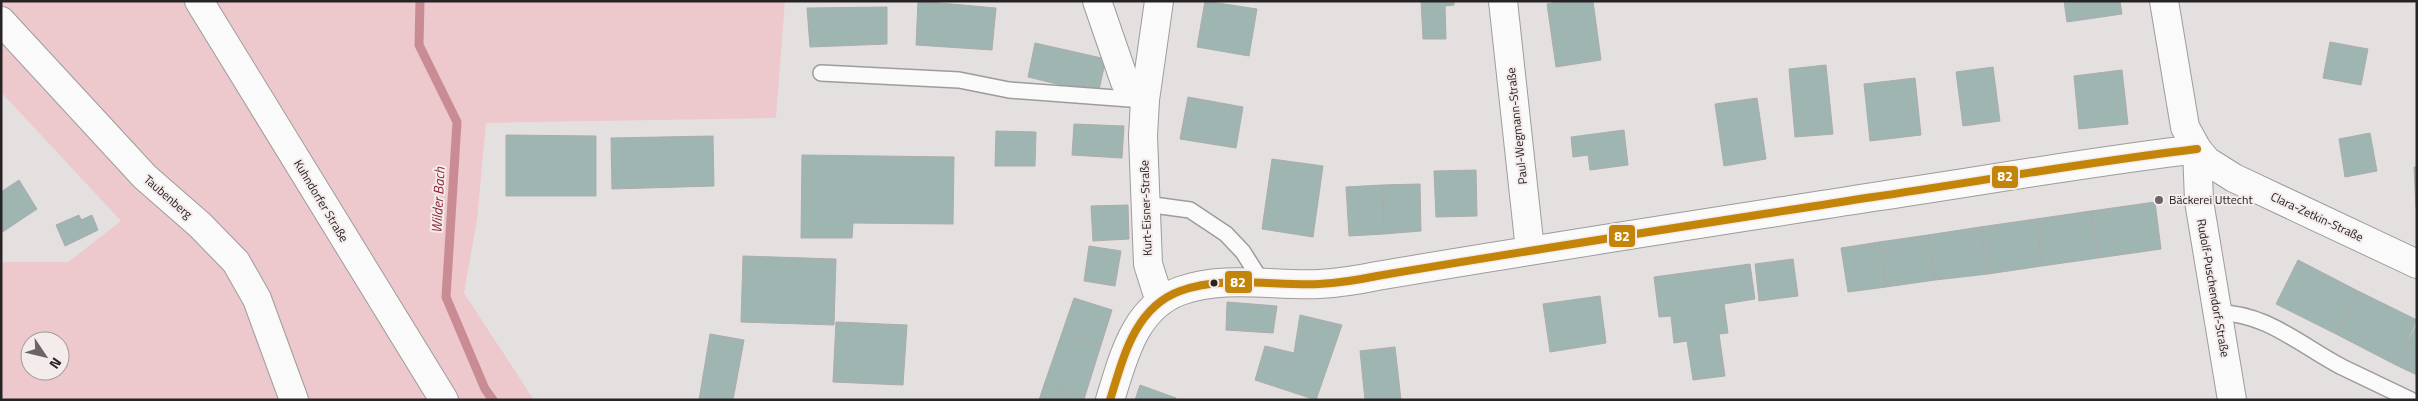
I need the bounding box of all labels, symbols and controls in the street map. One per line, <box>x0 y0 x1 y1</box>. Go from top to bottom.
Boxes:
street label: Paul-Wegmann-Straße <box>1501 67 1532 185</box>
street label: Kuhndorfer Straße <box>289 156 354 246</box>
street label: Kurt-Eisner-Straße <box>1134 160 1157 256</box>
water label: Wilder Bach <box>425 165 450 234</box>
line badge: 82 <box>1991 165 2019 189</box>
text: 82 <box>1997 165 2013 186</box>
street label: Taubenberg <box>140 170 197 223</box>
street label: Clara-Zetkin-Straße <box>2268 187 2367 246</box>
place label: Bäckerei Uttecht <box>2169 190 2254 209</box>
marker: Bäckerei Uttecht <box>2153 194 2165 206</box>
street label: Rudolf-Puschendorf-Straße <box>2192 217 2235 359</box>
line badge: 82 <box>1608 224 1636 248</box>
text: 82 <box>1614 225 1630 246</box>
line badge: 82 <box>1224 270 1253 294</box>
text: 82 <box>1230 271 1246 292</box>
unlabelled marker <box>1209 278 1219 288</box>
north arrow <box>20 331 70 381</box>
text: N <box>45 354 67 374</box>

